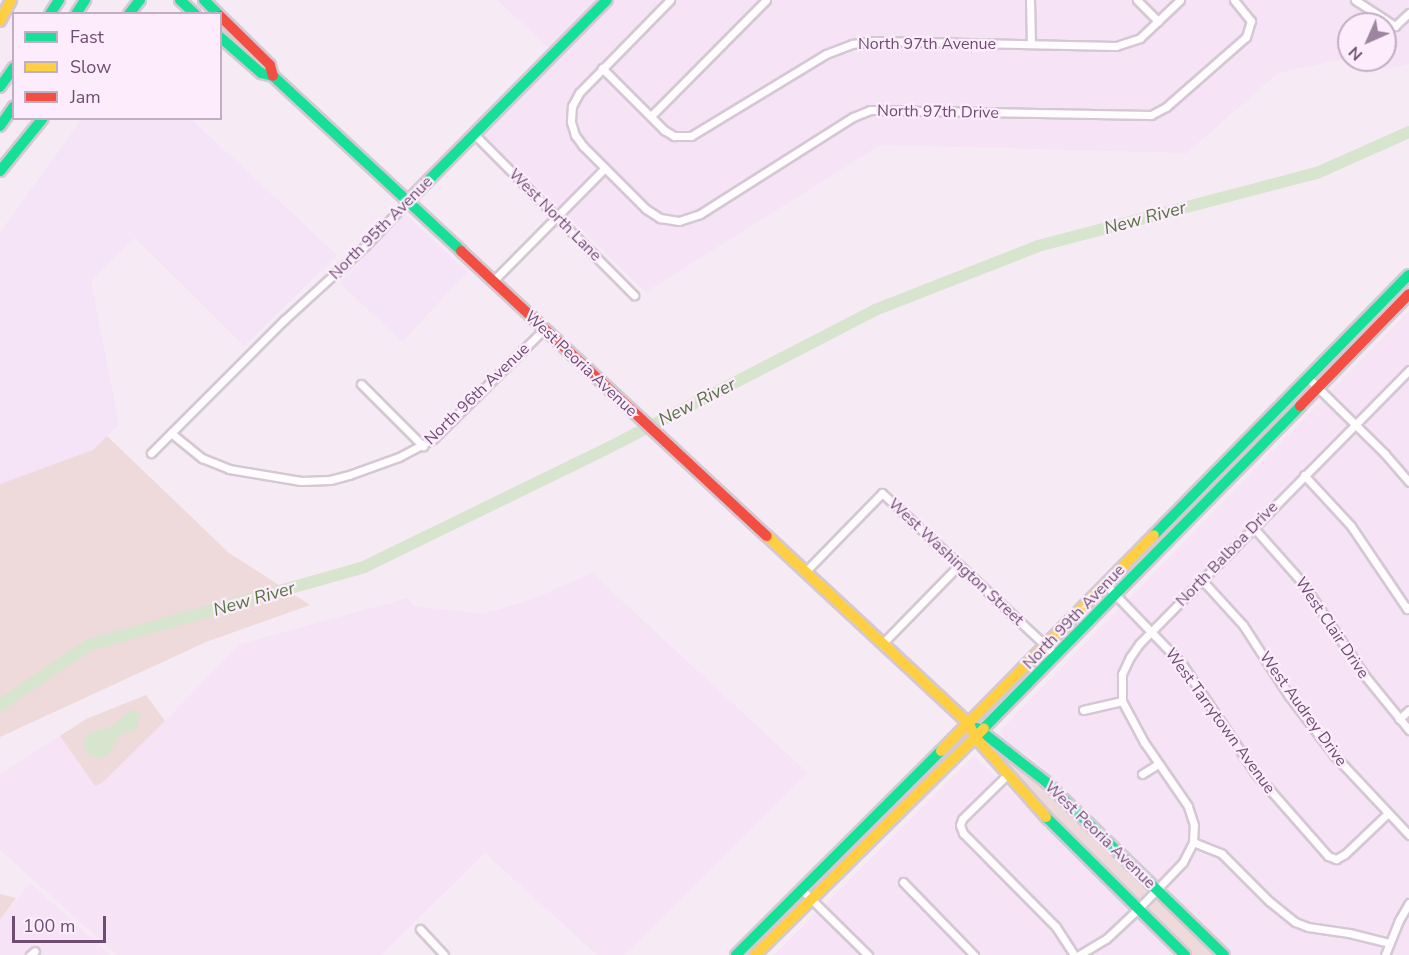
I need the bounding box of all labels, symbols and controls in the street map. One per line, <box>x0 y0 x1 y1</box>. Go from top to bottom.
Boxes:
legend <box>12 12 222 120</box>
north arrow <box>1337 12 1397 72</box>
text: Fast <box>70 25 104 49</box>
street label: North 97th Avenue <box>858 34 996 54</box>
text: N <box>1344 41 1368 65</box>
text: Slow <box>70 55 111 79</box>
text: Jam <box>70 85 101 109</box>
street label: North 97th Drive <box>877 101 999 123</box>
street label: West North Lane <box>505 165 605 265</box>
street label: North 95th Avenue <box>325 172 437 284</box>
water label: New River <box>1102 197 1188 239</box>
street label: West Peoria Avenue <box>521 307 641 421</box>
street label: North 96th Avenue <box>421 339 533 449</box>
water label: New River <box>655 373 739 431</box>
street label: West Washington Street <box>884 494 1028 630</box>
street label: North Balboa Drive <box>1172 498 1282 610</box>
street label: North 99th Avenue <box>1019 561 1129 673</box>
street label: West Clair Drive <box>1291 574 1373 682</box>
water label: New River <box>211 577 297 621</box>
street label: West Tarrytown Avenue <box>1161 645 1279 797</box>
street label: West Audrey Drive <box>1255 648 1351 770</box>
street label: West Peoria Avenue <box>1041 777 1159 893</box>
scale bar <box>15 904 110 942</box>
text: 100 m <box>23 914 75 938</box>

